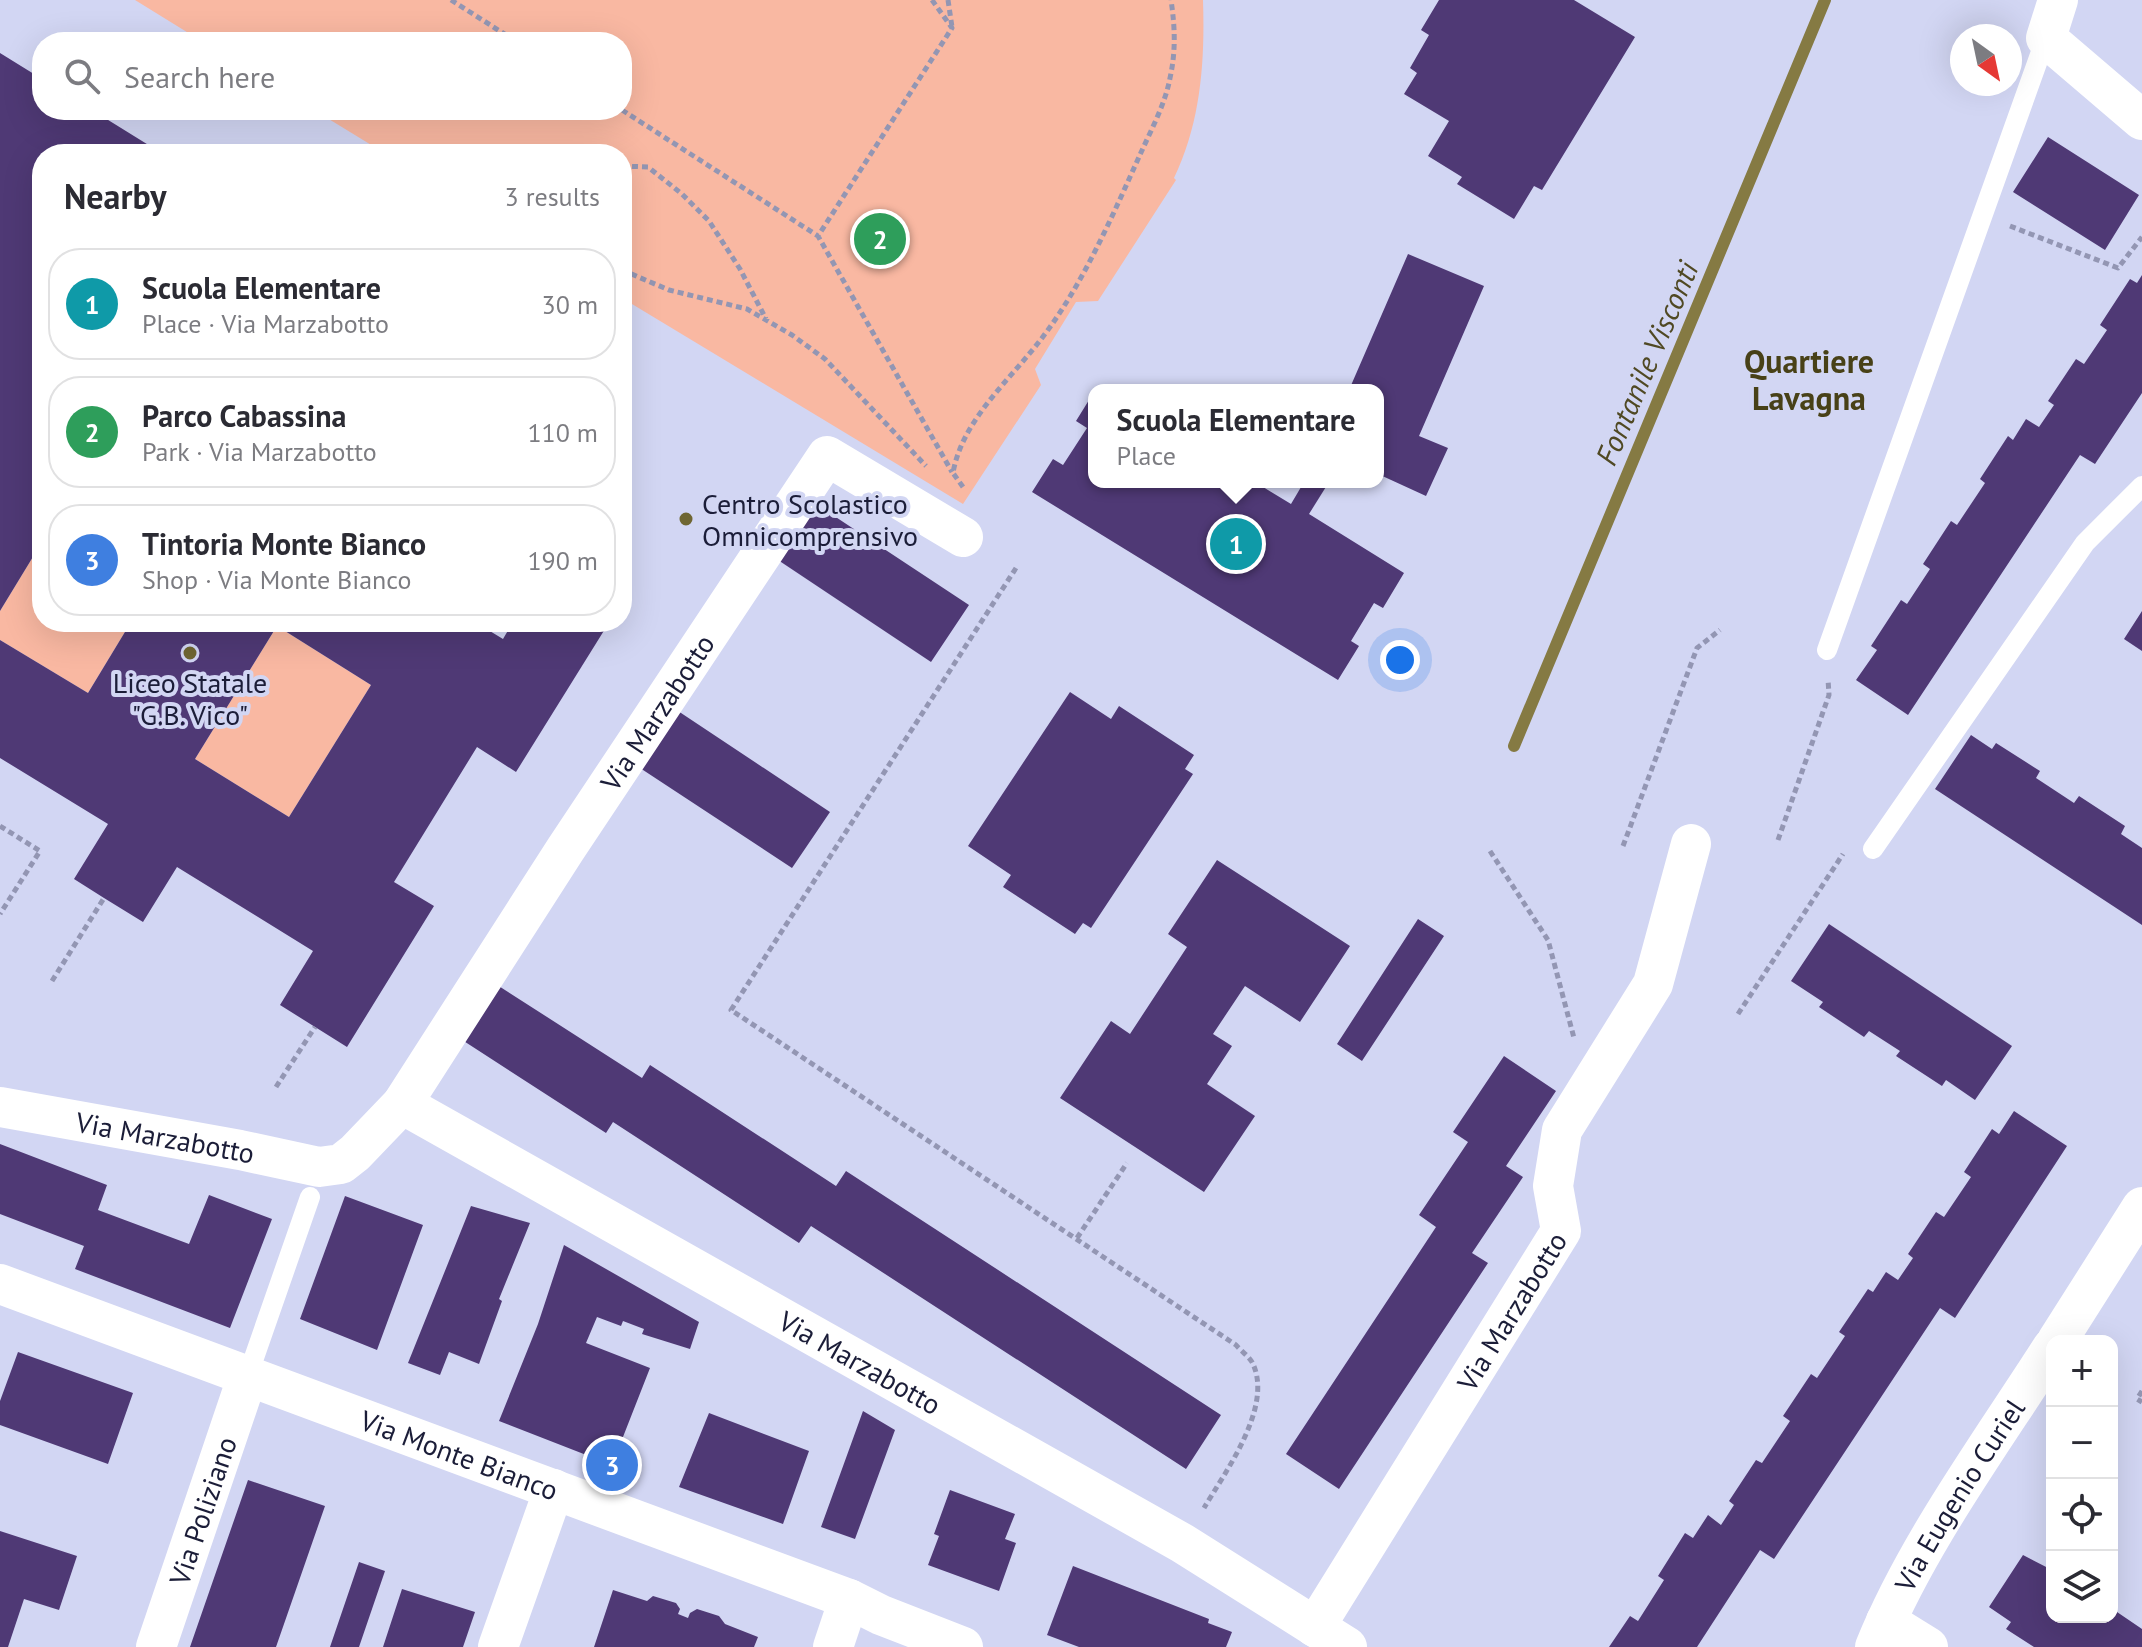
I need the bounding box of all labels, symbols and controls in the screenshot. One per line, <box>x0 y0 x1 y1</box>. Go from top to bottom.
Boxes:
north arrow <box>1950 24 2022 96</box>
search box <box>32 32 632 120</box>
icon: search <box>60 54 104 98</box>
text: Search here <box>124 57 275 96</box>
text: Nearby <box>64 174 166 218</box>
text: 3 results <box>505 180 600 213</box>
pin: 2 <box>854 209 906 269</box>
water label: Fontanile Visconti <box>1586 254 1707 471</box>
text: Scuola Elementare <box>142 268 381 307</box>
text: 1 <box>85 288 99 321</box>
text: 30 m <box>542 288 598 321</box>
text: Place · Via Marzabotto <box>142 307 389 340</box>
district label: Quartiere Lavagna <box>1744 340 1874 419</box>
popup <box>1088 384 1384 488</box>
text: Parco Cabassina <box>142 396 346 435</box>
text: Scuola Elementare <box>1116 400 1356 439</box>
text: 2 <box>85 416 99 449</box>
text: 110 m <box>527 416 598 449</box>
text: Park · Via Marzabotto <box>142 435 377 468</box>
text: Place <box>1116 439 1176 472</box>
place label: Centro Scolastico Omnicomprensivo <box>702 485 918 554</box>
marker: Centro Scolastico Omnicomprensivo <box>677 510 695 528</box>
pin: 1 <box>1210 514 1262 574</box>
text: Tintoria Monte Bianco <box>142 524 426 563</box>
text: 3 <box>85 544 99 577</box>
text: 190 m <box>527 544 598 577</box>
text: Shop · Via Monte Bianco <box>142 563 411 596</box>
street label: Via Marzabotto <box>591 627 722 798</box>
your location <box>1380 640 1420 680</box>
marker: Liceo Statale "G.B. Vico" <box>181 644 199 662</box>
place label: Liceo Statale "G.B. Vico" <box>113 664 267 733</box>
street label: Via Marzabotto <box>72 1102 258 1171</box>
street label: Via Marzabotto <box>1447 1225 1575 1398</box>
street label: Via Marzabotto <box>772 1301 948 1422</box>
map controls <box>2046 1335 2118 1623</box>
button: + <box>2046 1335 2118 1407</box>
street label: Via Eugenio Curiel <box>1885 1391 2032 1598</box>
street label: Via Monte Bianco <box>354 1401 563 1508</box>
button: − <box>2046 1407 2118 1479</box>
street label: Via Poliziano <box>160 1432 244 1591</box>
pin: 3 <box>586 1435 638 1495</box>
button: locate <box>2046 1479 2118 1551</box>
button: layers <box>2046 1551 2118 1623</box>

